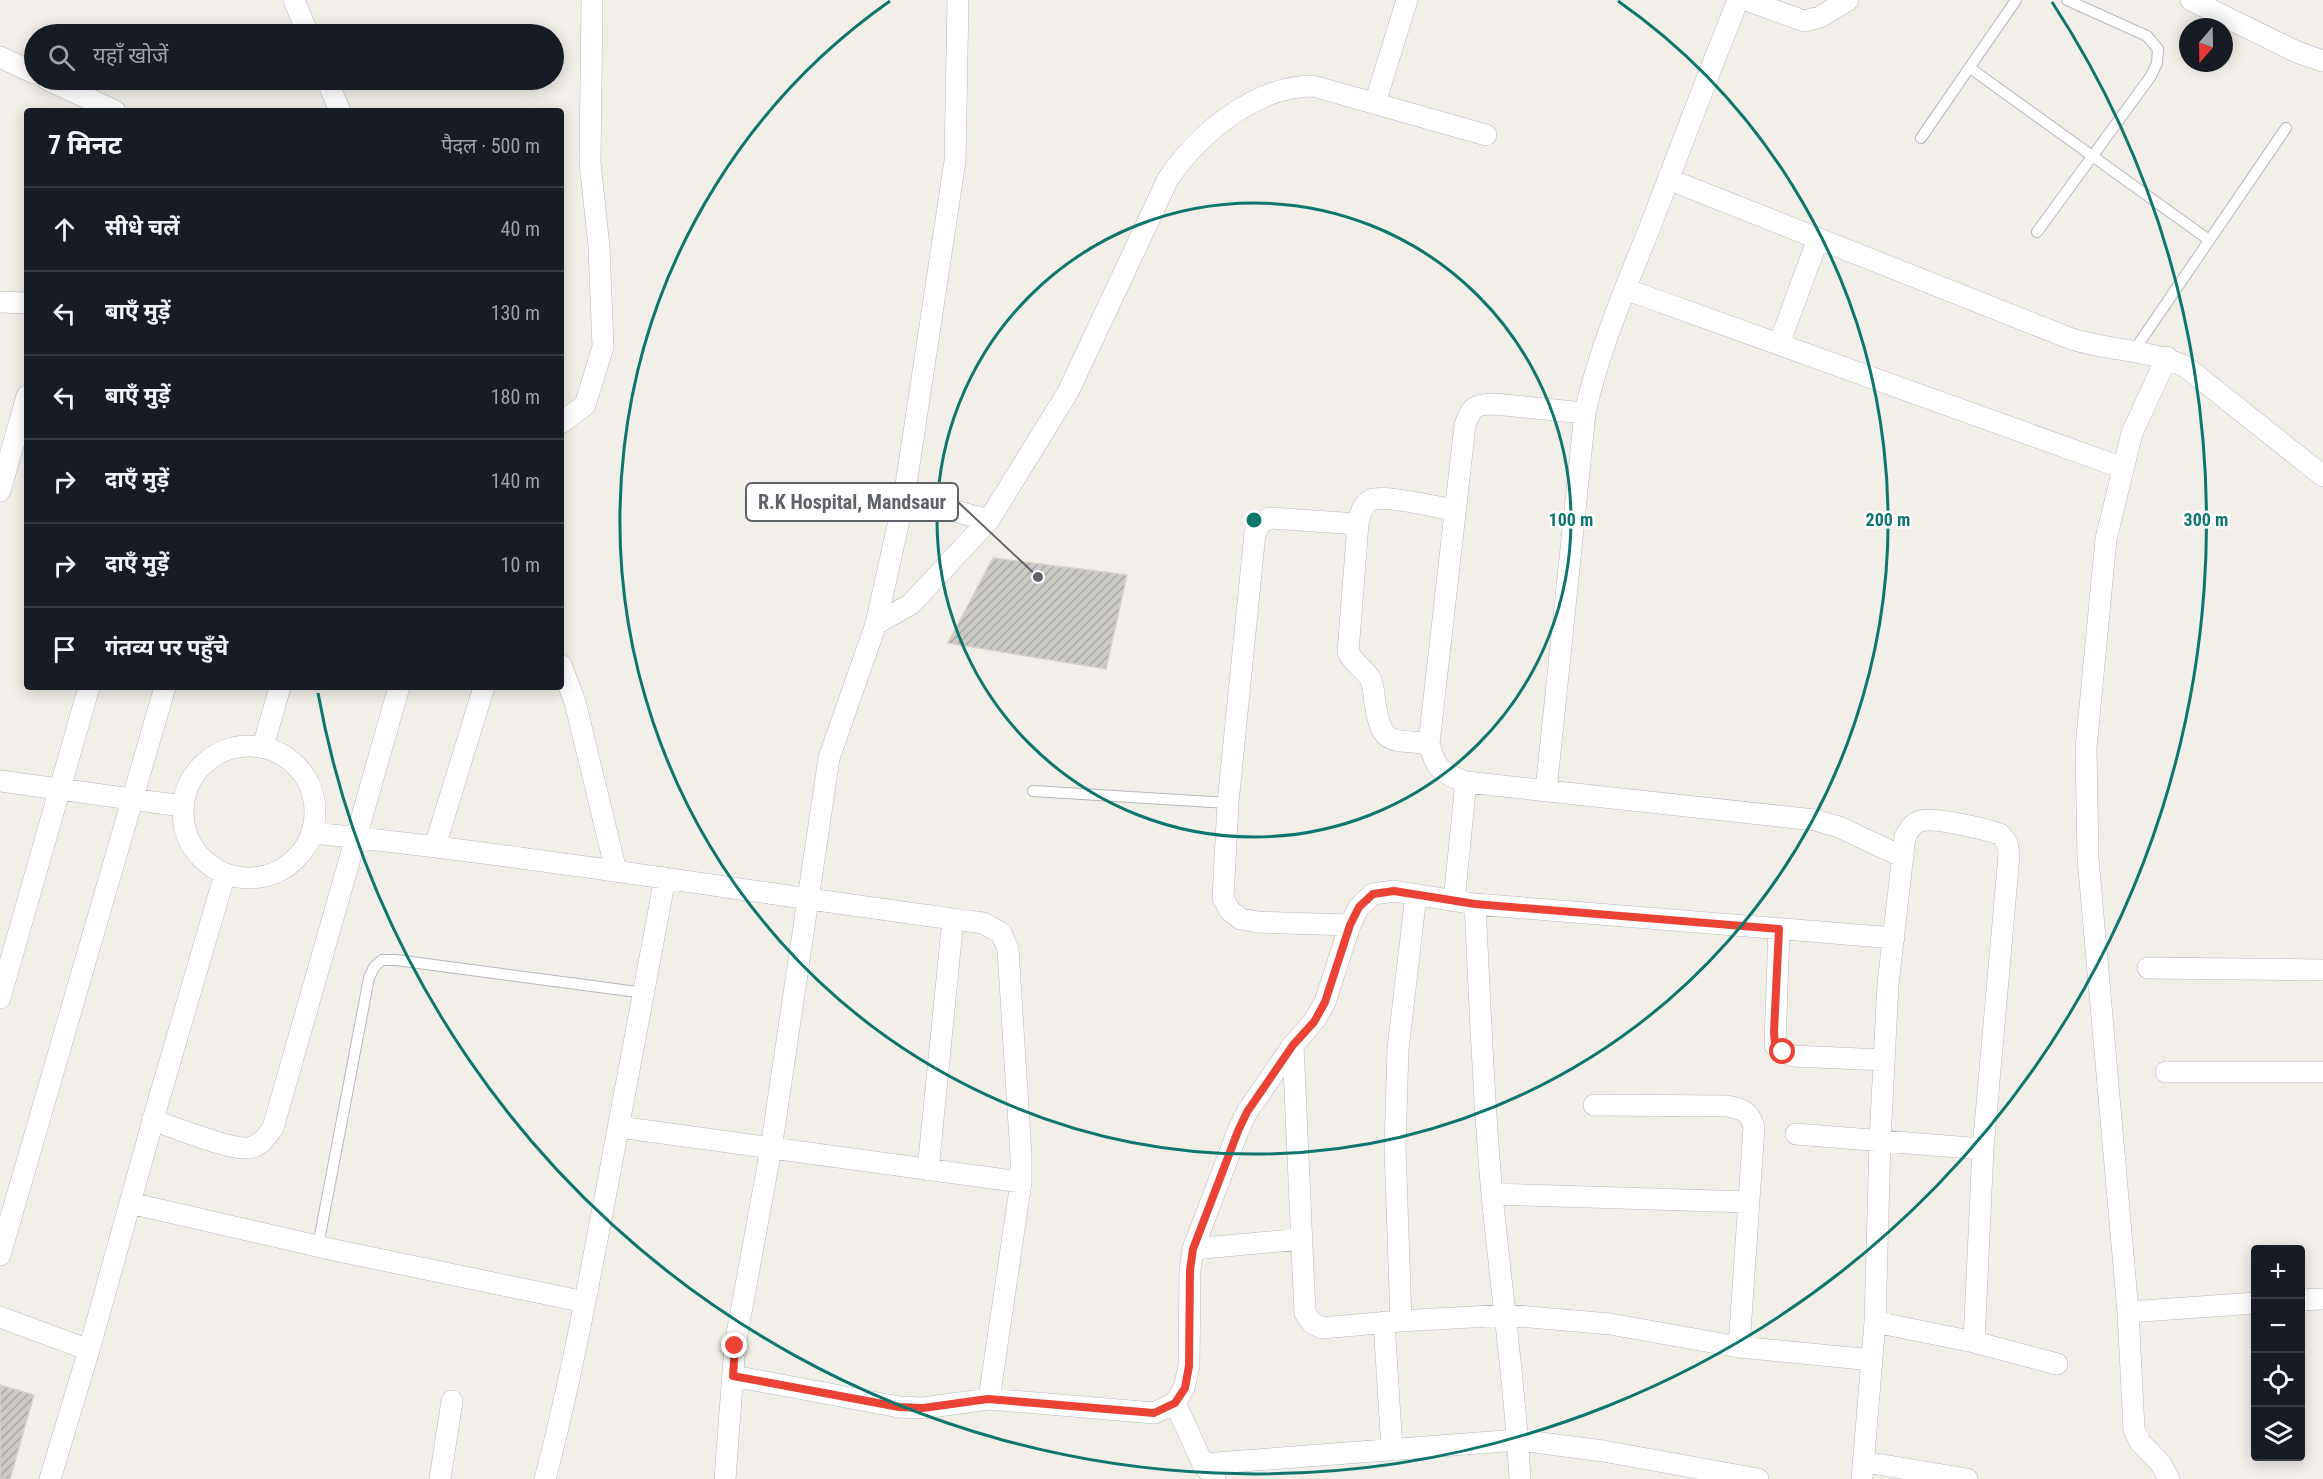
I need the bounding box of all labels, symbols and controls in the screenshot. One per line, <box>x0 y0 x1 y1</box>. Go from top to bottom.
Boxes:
north arrow <box>2179 18 2233 72</box>
search box <box>24 24 564 90</box>
icon: search <box>45 41 78 74</box>
text: यहाँ खोजें <box>93 43 168 68</box>
text: 7 मिनट <box>48 130 122 160</box>
text: पैदल · 500 m <box>441 134 540 158</box>
icon: ahead <box>48 213 81 246</box>
text: सीधे चलें <box>105 215 179 240</box>
text: 40 m <box>501 217 540 241</box>
icon: left <box>48 297 81 330</box>
text: बाएँ मुड़ें <box>105 299 170 324</box>
text: 130 m <box>491 301 540 325</box>
icon: left <box>48 381 81 414</box>
text: बाएँ मुड़ें <box>105 383 170 408</box>
text: 180 m <box>491 385 540 409</box>
icon: right <box>48 465 81 498</box>
text: दाएँ मुड़ें <box>105 467 169 492</box>
text: 140 m <box>491 469 540 493</box>
callout: R.K Hospital, Mandsaur <box>746 483 958 521</box>
text: R.K Hospital, Mandsaur <box>758 490 946 514</box>
text: 100 m <box>1549 509 1593 530</box>
text: 200 m <box>1866 509 1910 530</box>
text: 300 m <box>2184 509 2228 530</box>
centre of rings <box>1244 510 1264 530</box>
icon: right <box>48 549 81 582</box>
text: दाएँ मुड़ें <box>105 551 169 576</box>
text: 10 m <box>501 553 540 577</box>
icon: arrive <box>48 633 81 666</box>
text: गंतव्य पर पहुँचे <box>105 635 228 660</box>
route start <box>1769 1038 1795 1064</box>
map controls <box>2251 1245 2305 1461</box>
button: + <box>2251 1245 2305 1299</box>
button: − <box>2251 1299 2305 1353</box>
route end <box>721 1332 747 1358</box>
button: locate <box>2251 1353 2305 1407</box>
button: layers <box>2251 1407 2305 1461</box>

